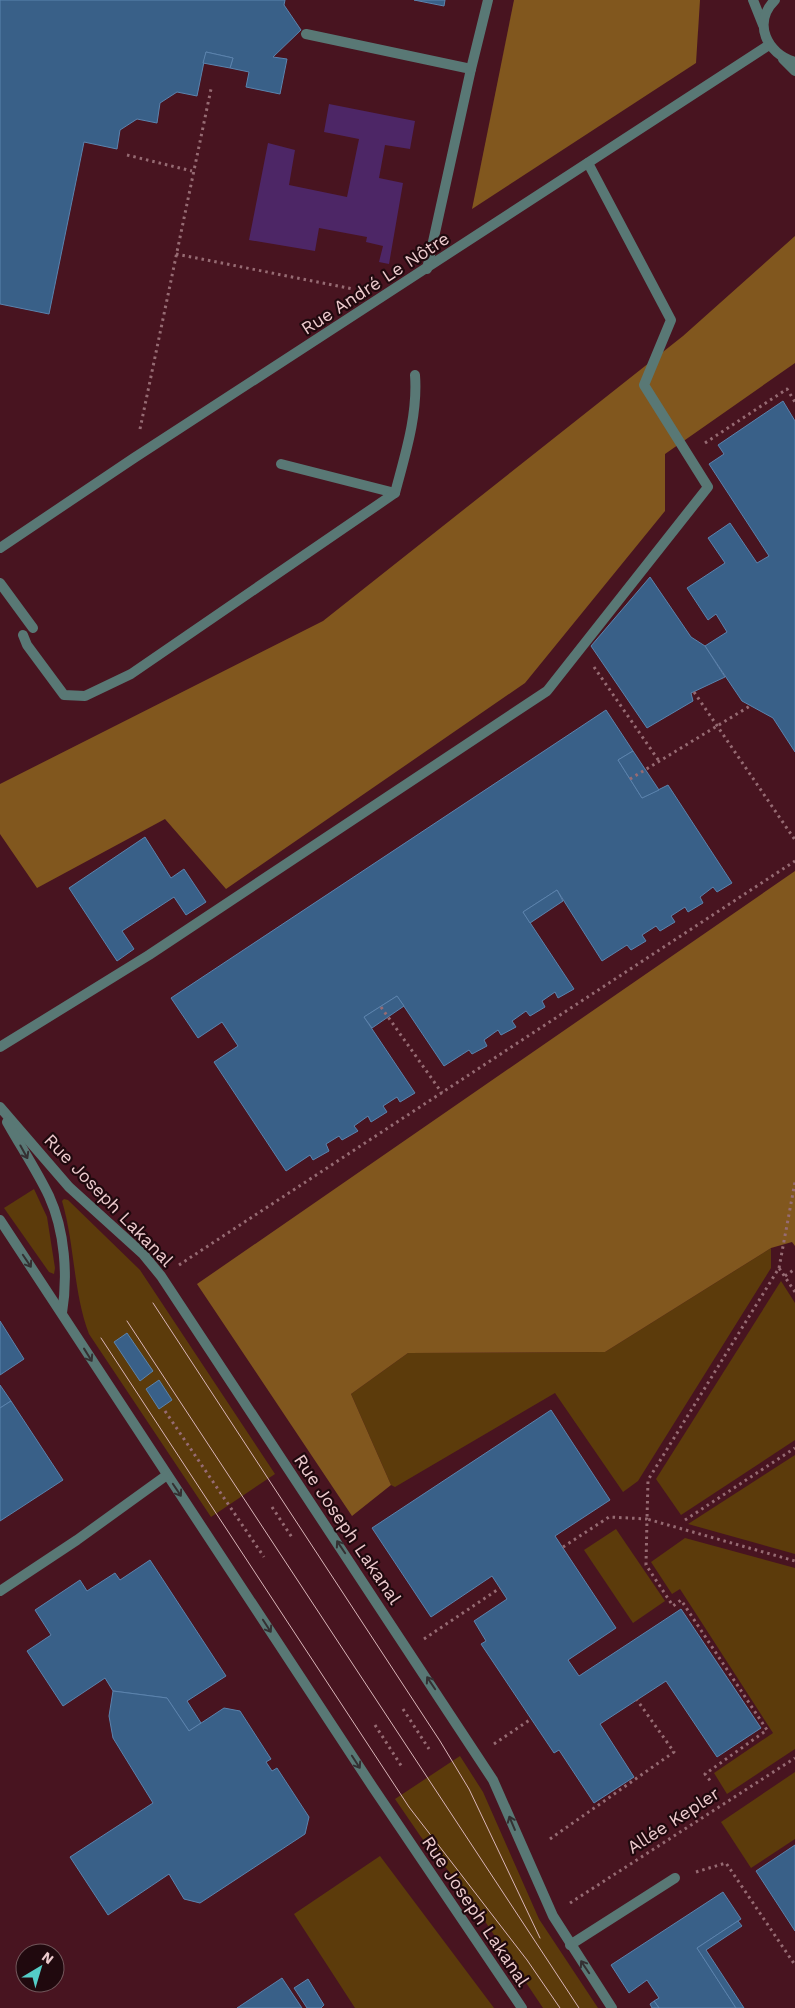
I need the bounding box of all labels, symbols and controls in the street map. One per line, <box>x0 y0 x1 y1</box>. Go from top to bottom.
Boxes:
street label: Rue André Le Nôtre <box>297 227 453 339</box>
street label: Rue Joseph Lakanal <box>40 1129 178 1271</box>
one-way arrow <box>19 1144 29 1159</box>
one-way arrow <box>22 1253 32 1267</box>
one-way arrow <box>83 1347 93 1361</box>
street label: Rue Joseph Lakanal <box>290 1450 406 1608</box>
one-way arrow <box>172 1483 182 1497</box>
one-way arrow <box>336 1541 346 1555</box>
one-way arrow <box>262 1619 272 1633</box>
one-way arrow <box>426 1676 436 1690</box>
one-way arrow <box>351 1754 361 1768</box>
street label: Allée Kepler <box>623 1782 723 1858</box>
one-way arrow <box>507 1816 516 1831</box>
street label: Rue Joseph Lakanal <box>418 1832 534 1990</box>
north arrow <box>15 1943 65 1993</box>
text: N <box>39 1948 57 1967</box>
one-way arrow <box>580 1961 590 1975</box>

